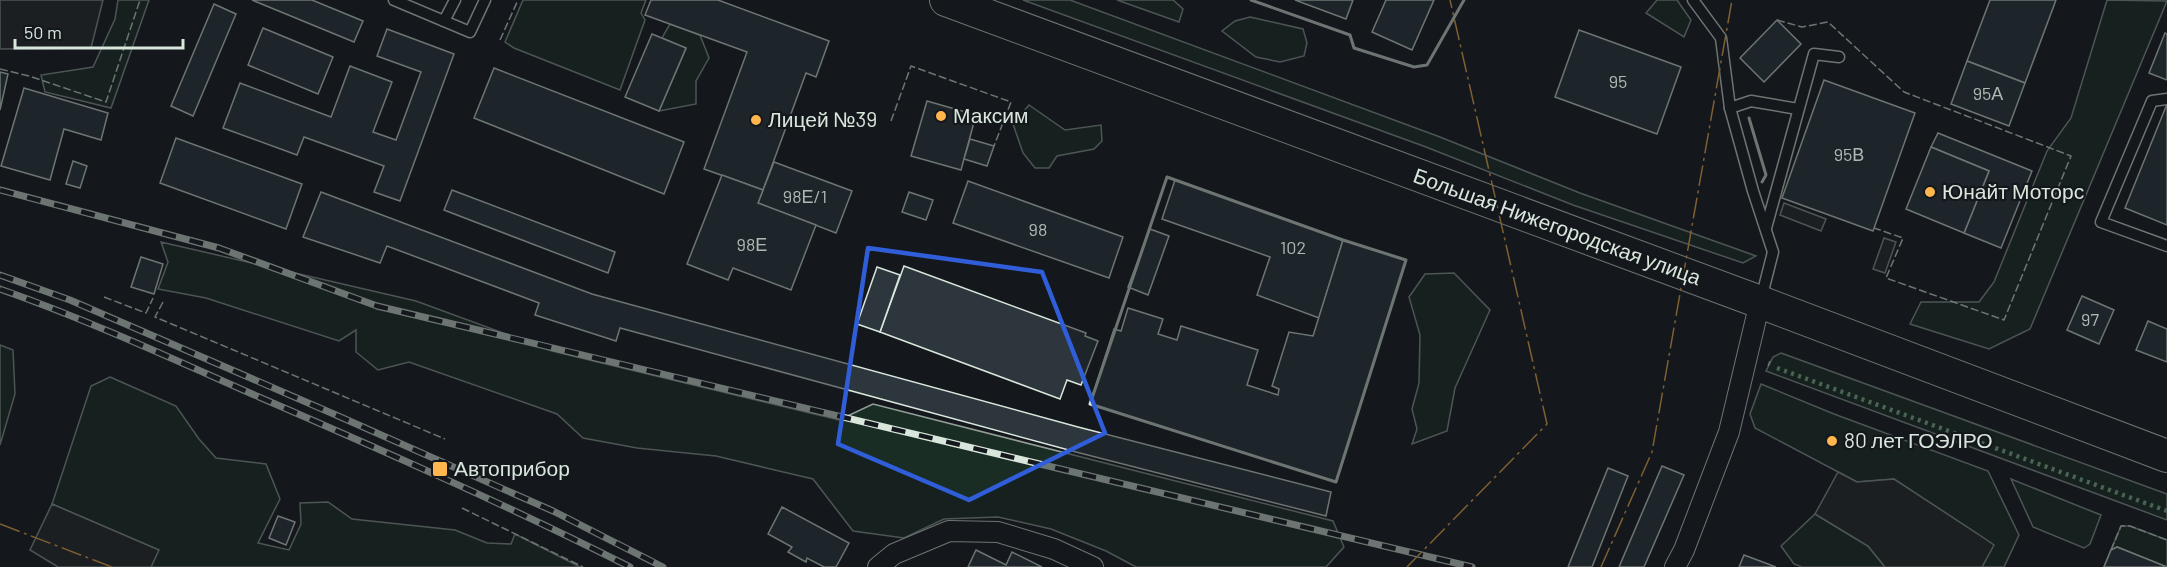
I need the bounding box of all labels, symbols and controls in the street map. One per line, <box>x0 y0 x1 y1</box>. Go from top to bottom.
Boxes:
scale bar <box>15 12 183 50</box>
text: 50 m <box>24 21 62 43</box>
house number: 95 <box>1609 70 1627 92</box>
house number: 95А <box>1973 82 2003 104</box>
place label: Максим <box>953 102 1029 127</box>
place label: Лицей №39 <box>768 106 877 131</box>
marker: Максим <box>934 109 948 123</box>
marker: Лицей №39 <box>749 113 763 127</box>
house number: 95В <box>1834 143 1864 165</box>
street label: Большая Нижегородская улица <box>1410 162 1705 289</box>
place label: Юнайт Моторс <box>1942 178 2084 203</box>
house number: 98Е/1 <box>783 185 827 207</box>
marker: Юнайт Моторс <box>1923 185 1937 199</box>
house number: 98 <box>1029 218 1047 240</box>
house number: 98Е <box>737 233 767 255</box>
house number: 102 <box>1280 236 1306 258</box>
house number: 97 <box>2081 308 2099 330</box>
place label: 80 лет ГОЭЛРО <box>1844 427 1993 452</box>
marker: 80 лет ГОЭЛРО <box>1825 434 1839 448</box>
place label: Автоприбор <box>454 455 570 480</box>
marker: Автоприбор <box>431 460 449 478</box>

